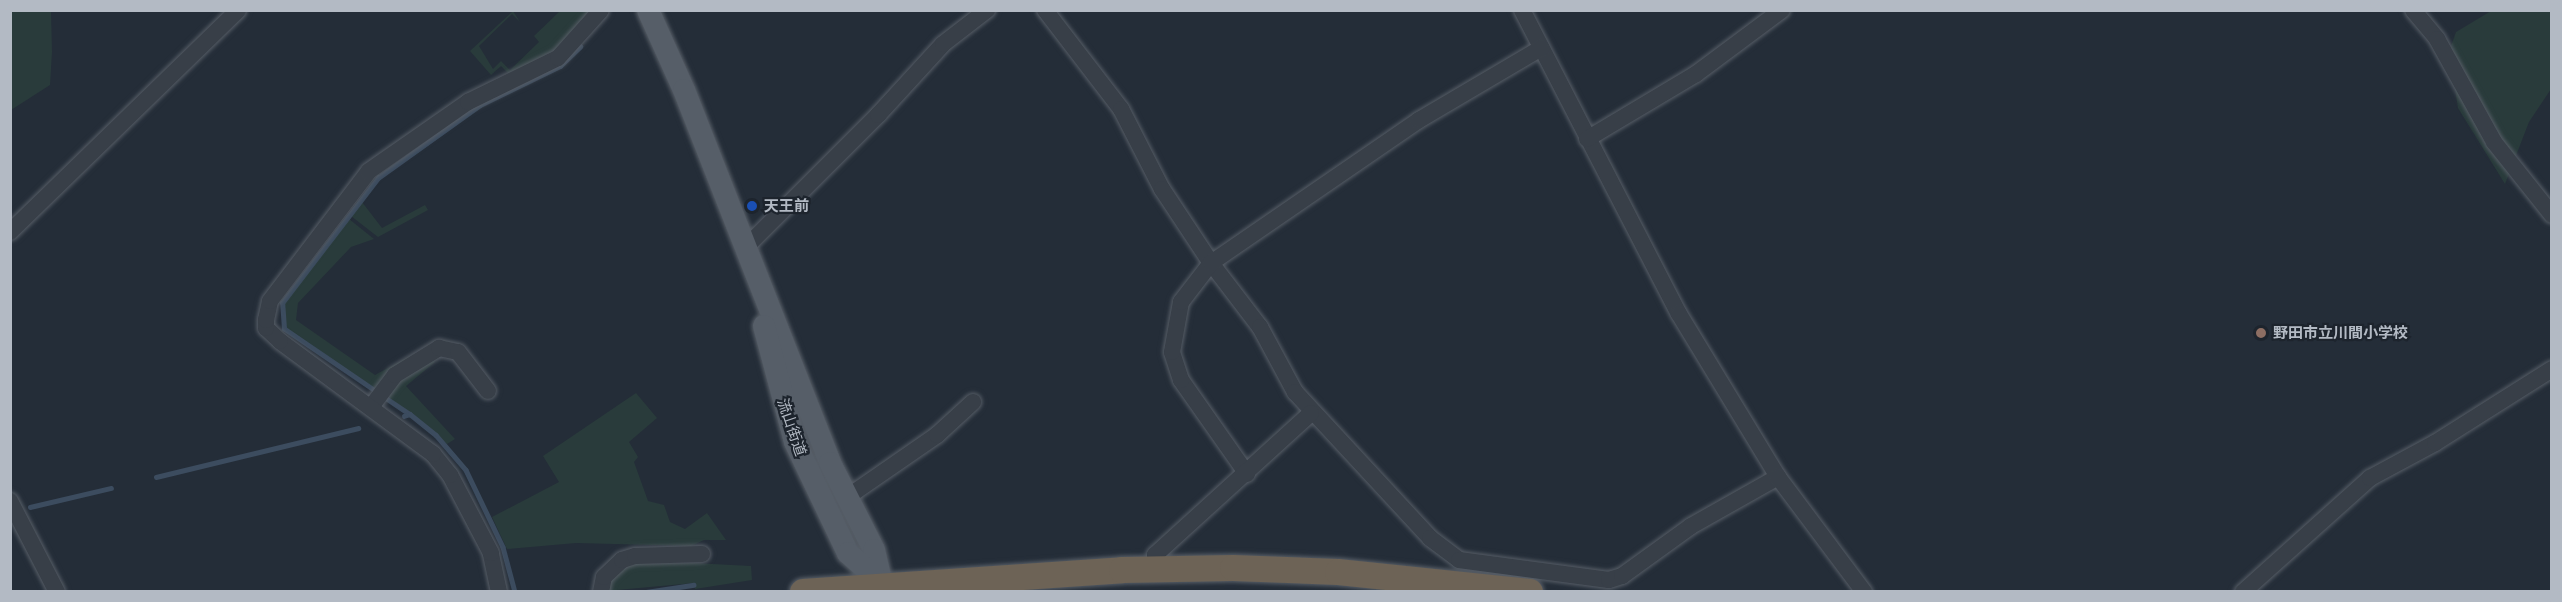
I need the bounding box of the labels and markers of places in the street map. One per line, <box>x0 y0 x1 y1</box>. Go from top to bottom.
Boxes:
place label: 天王前 <box>764 197 809 215</box>
marker: 天王前 <box>745 199 759 213</box>
place label: 野田市立川間小学校 <box>2273 324 2408 342</box>
marker: 野田市立川間小学校 <box>2254 326 2268 340</box>

